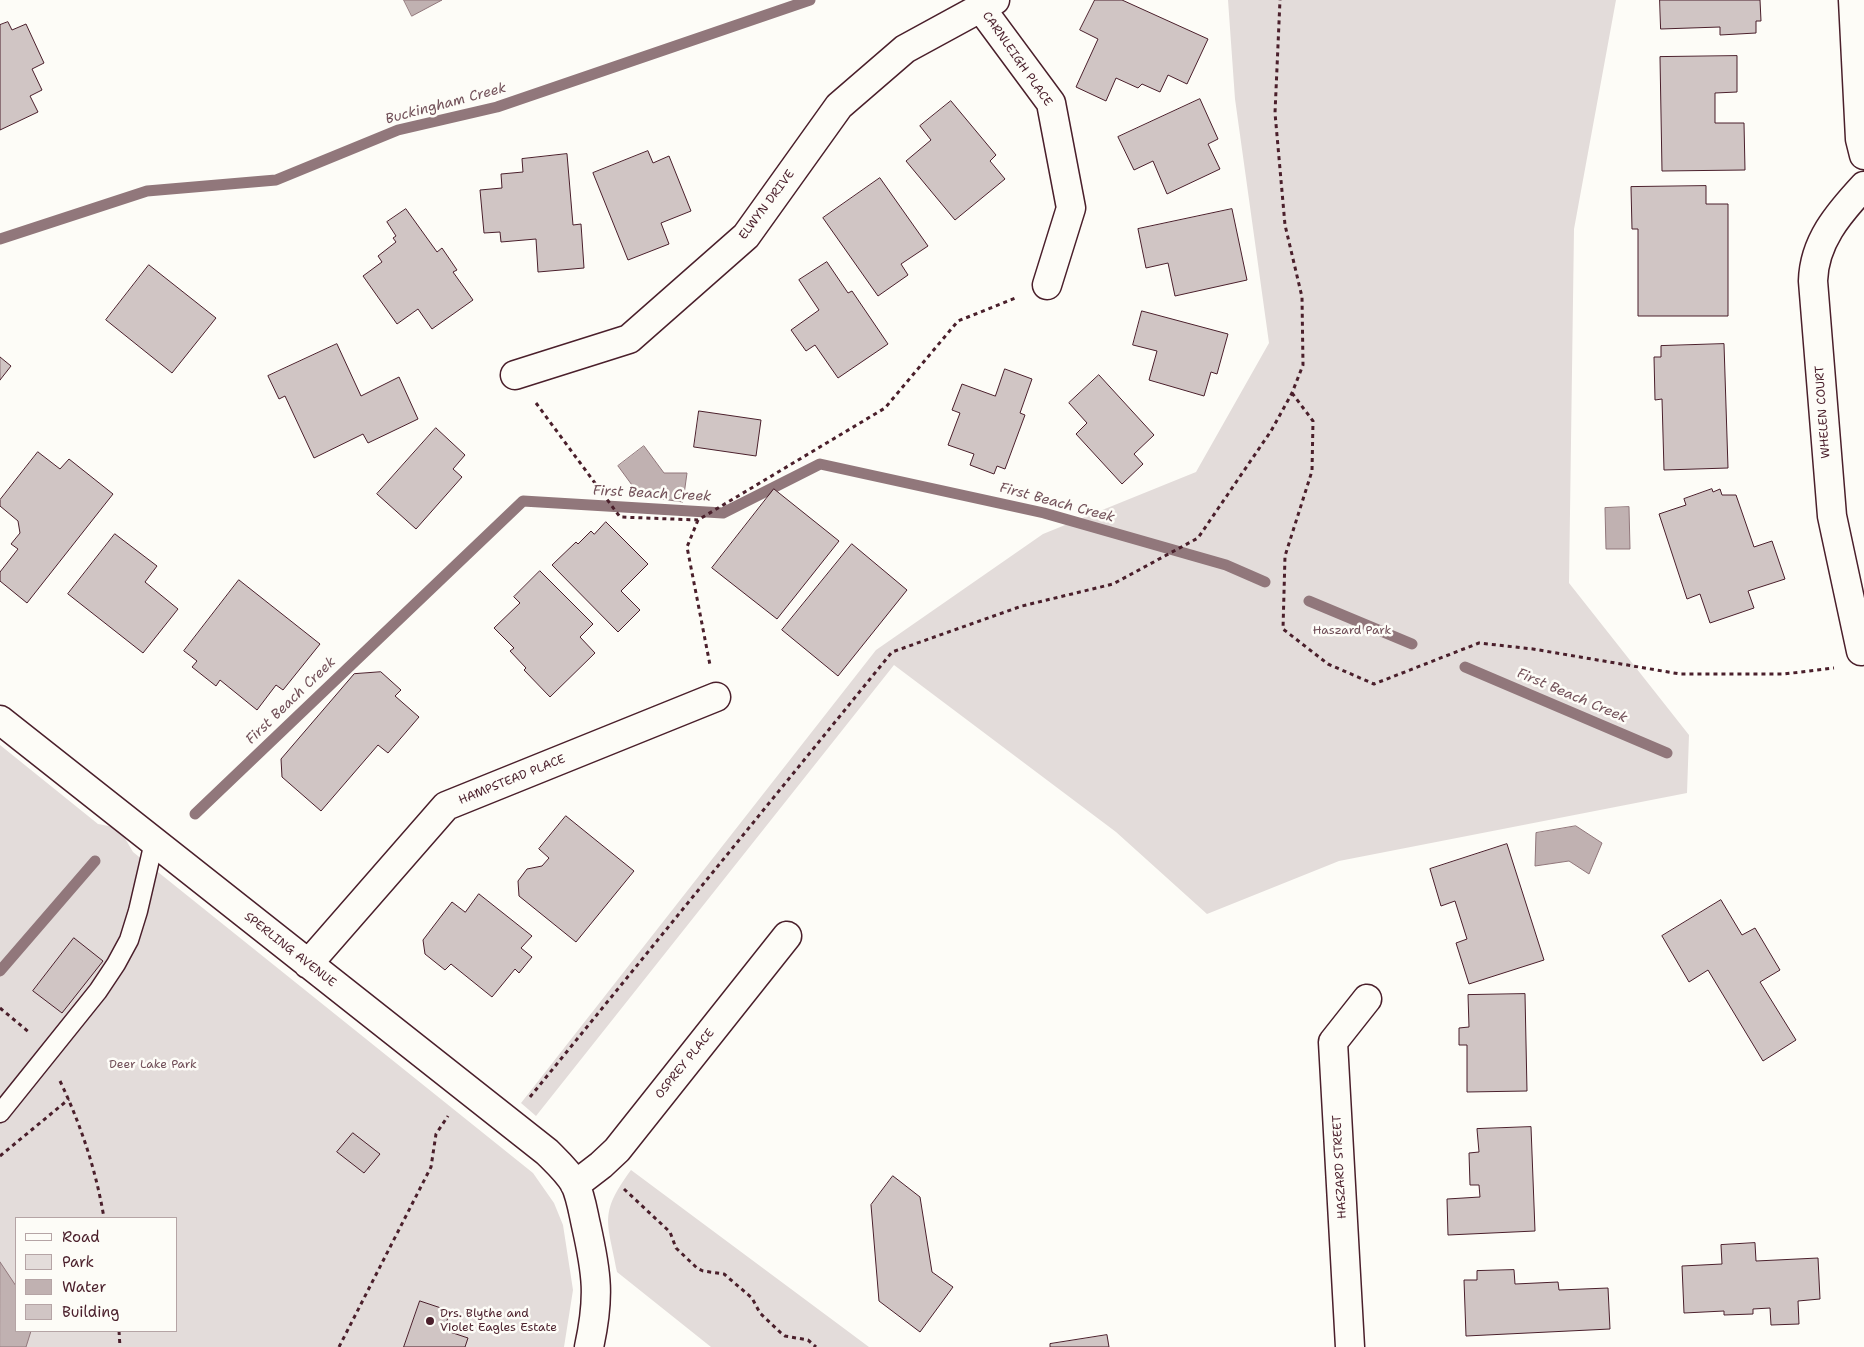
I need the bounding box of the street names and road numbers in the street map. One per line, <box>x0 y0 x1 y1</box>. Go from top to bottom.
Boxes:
street label: CARNLEIGH PLACE <box>979 9 1055 109</box>
street label: ELWYN DRIVE <box>736 167 798 243</box>
street label: WHELEN COURT <box>1813 365 1833 459</box>
street label: HAMPSTEAD PLACE <box>457 752 567 808</box>
street label: SPERLING AVENUE <box>241 910 339 990</box>
street label: OSPREY PLACE <box>652 1026 718 1102</box>
street label: HASZARD STREET <box>1330 1115 1350 1219</box>

